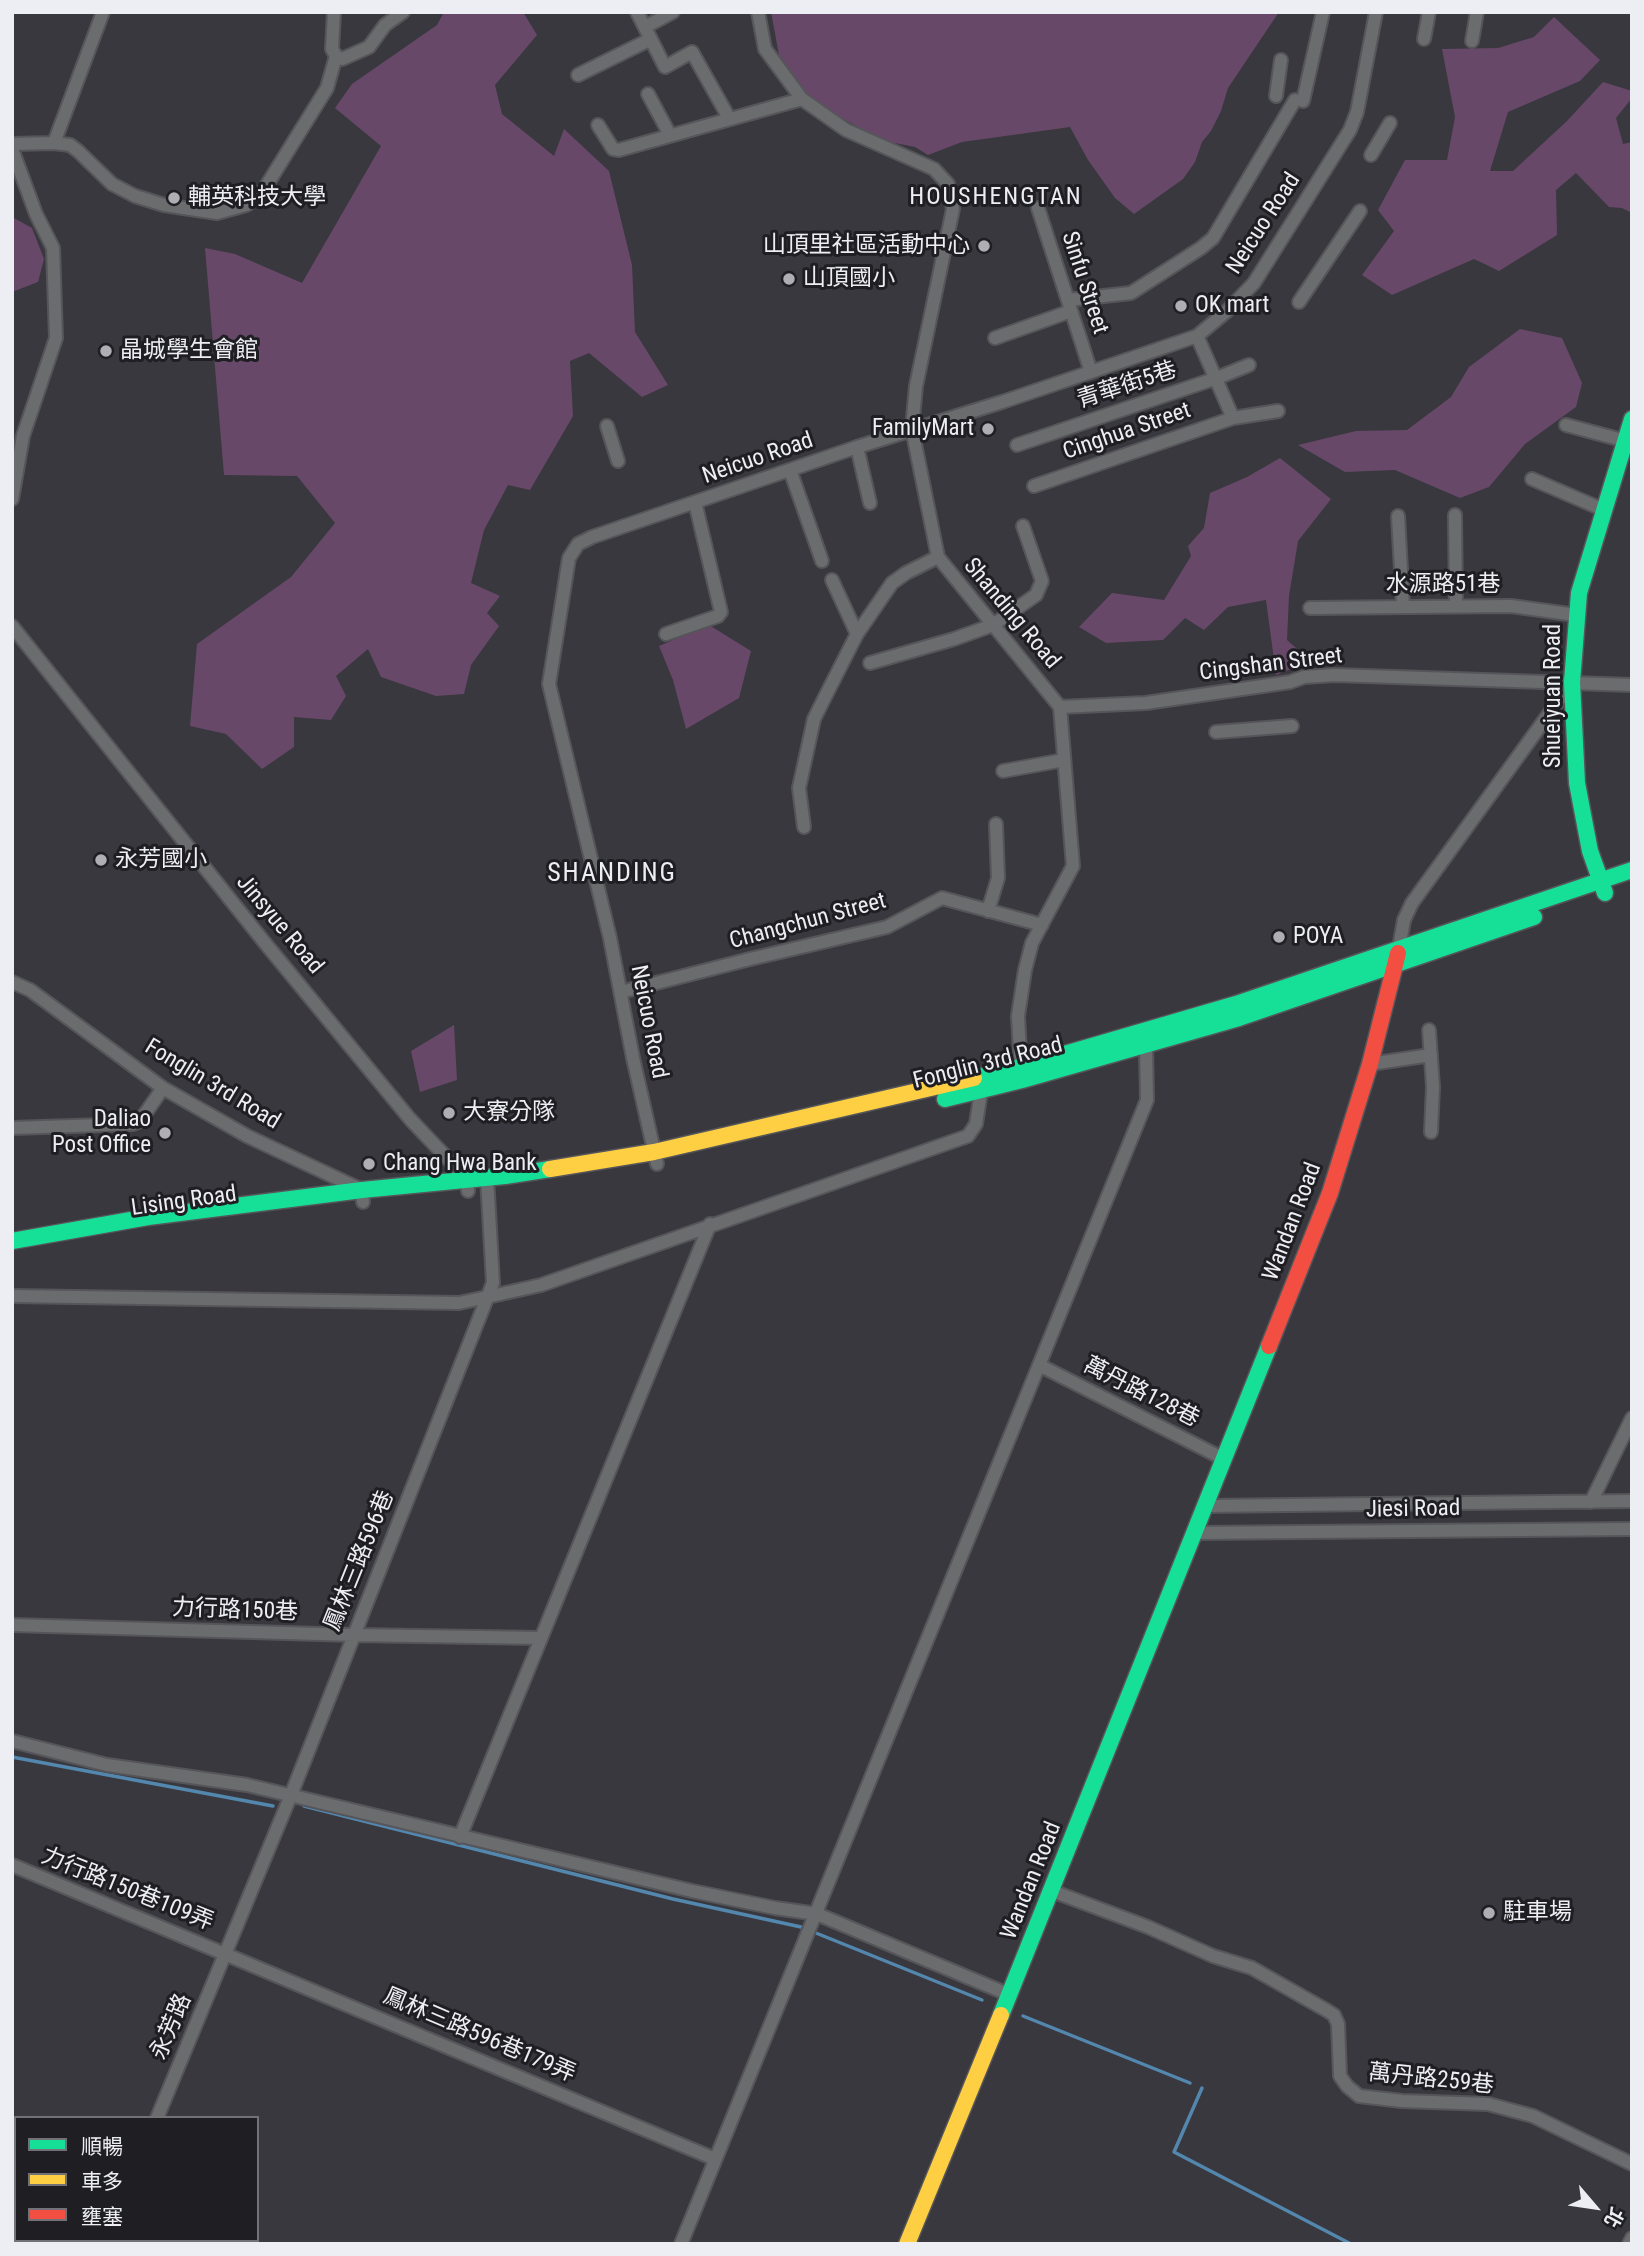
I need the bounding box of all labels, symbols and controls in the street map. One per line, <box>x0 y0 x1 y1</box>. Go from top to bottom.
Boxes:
street label: Neicuo Road <box>1221 168 1307 280</box>
place label: 輔英科技大學 <box>188 184 326 212</box>
district label: HOUSHENGTAN <box>911 184 1081 212</box>
marker: 輔英科技大學 <box>166 190 182 206</box>
street label: Sinfu Street <box>1055 228 1113 338</box>
place label: 山頂里社區活動中心 <box>763 232 970 260</box>
marker: 山頂里社區活動中心 <box>976 238 992 254</box>
place label: 山頂國小 <box>803 265 895 293</box>
marker: 山頂國小 <box>781 271 797 287</box>
place label: OK mart <box>1195 292 1269 320</box>
marker: OK mart <box>1173 298 1189 314</box>
place label: 晶城學生會館 <box>120 337 258 365</box>
marker: 晶城學生會館 <box>98 343 114 359</box>
street label: 青華街5巷 <box>1074 357 1180 415</box>
street label: Cinghua Street <box>1060 397 1194 467</box>
place label: FamilyMart <box>872 415 974 443</box>
marker: FamilyMart <box>980 421 996 437</box>
street label: Neicuo Road <box>699 427 817 491</box>
street label: Shanding Road <box>957 553 1065 675</box>
street label: 水源路51巷 <box>1386 571 1500 599</box>
street label: Shueiyuan Road <box>1540 624 1568 768</box>
street label: Cingshan Street <box>1198 643 1344 687</box>
place label: 永芳國小 <box>115 846 207 874</box>
marker: 永芳國小 <box>93 852 109 868</box>
district label: SHANDING <box>548 858 676 890</box>
street label: Jinsyue Road <box>230 870 328 980</box>
street label: Changchun Street <box>727 888 889 956</box>
place label: POYA <box>1293 923 1343 951</box>
marker: POYA <box>1271 929 1287 945</box>
street label: Neicuo Road <box>623 963 673 1081</box>
street label: Fonglin 3rd Road <box>911 1032 1065 1096</box>
street label: Fonglin 3rd Road <box>139 1034 285 1136</box>
place label: 大寮分隊 <box>463 1099 555 1127</box>
marker: 大寮分隊 <box>441 1105 457 1121</box>
place label: Daliao Post Office <box>52 1106 151 1160</box>
marker: Daliao Post Office <box>157 1125 173 1141</box>
place label: Chang Hwa Bank <box>383 1150 537 1178</box>
marker: Chang Hwa Bank <box>361 1156 377 1172</box>
street label: Wandan Road <box>1258 1159 1328 1285</box>
street label: Lising Road <box>130 1181 238 1223</box>
street label: 萬丹路128巷 <box>1079 1352 1203 1434</box>
street label: 鳳林三路596巷 <box>319 1487 401 1635</box>
street label: Jiesi Road <box>1366 1495 1460 1525</box>
street label: 力行路150巷 <box>172 1595 298 1627</box>
street label: Wandan Road <box>996 1818 1068 1944</box>
street label: 力行路150巷109弄 <box>37 1843 217 1937</box>
place label: 駐車場 <box>1503 1899 1572 1927</box>
marker: 駐車場 <box>1481 1905 1497 1921</box>
street label: 鳳林三路596巷179弄 <box>379 1983 579 2089</box>
street label: 永芳路 <box>146 1990 198 2064</box>
street label: 萬丹路259巷 <box>1367 2060 1495 2100</box>
legend <box>14 2116 259 2242</box>
text: 順暢 <box>81 2135 123 2159</box>
text: 車多 <box>81 2170 123 2194</box>
north arrow <box>1560 2172 1630 2242</box>
text: 北 <box>1599 2204 1628 2231</box>
text: 壅塞 <box>81 2205 123 2229</box>

